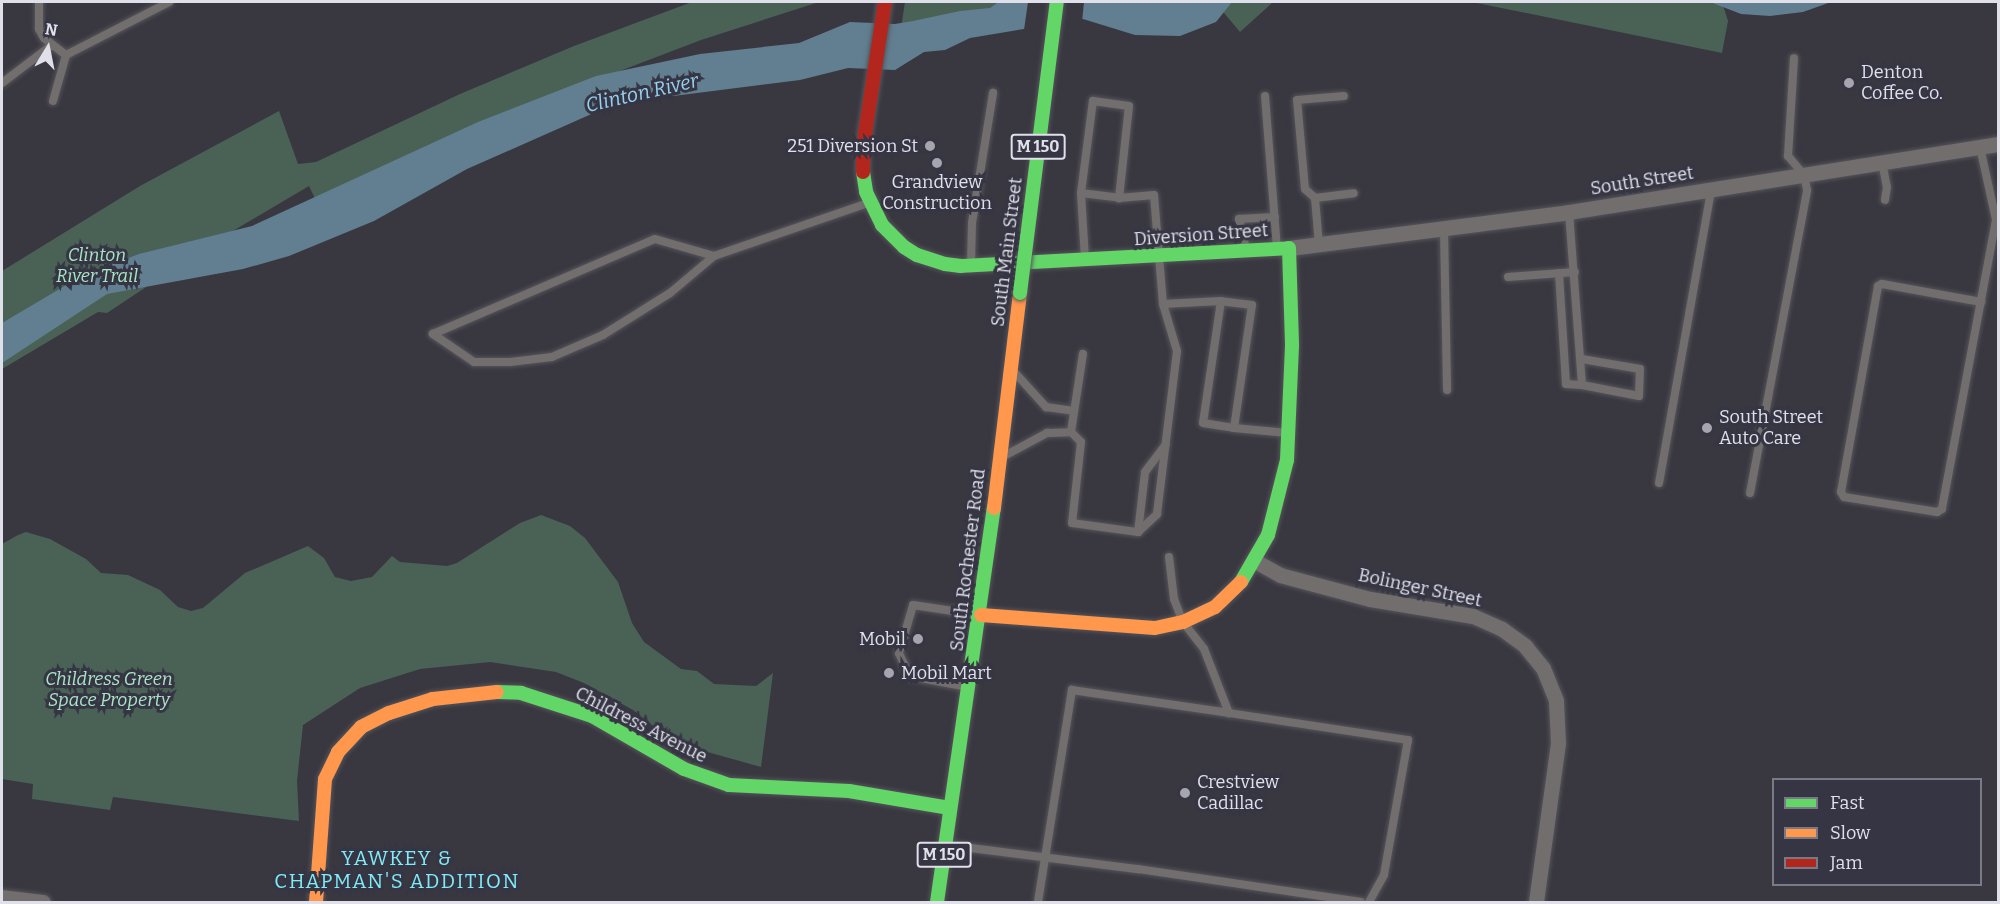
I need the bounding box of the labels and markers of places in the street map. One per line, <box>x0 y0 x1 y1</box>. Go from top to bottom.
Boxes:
place label: Denton Coffee Co. <box>1861 62 1943 104</box>
marker: Denton Coffee Co. <box>1842 76 1856 90</box>
place label: 251 Diversion St <box>787 135 918 157</box>
marker: 251 Diversion St <box>923 139 937 153</box>
marker: Grandview Construction <box>930 156 944 170</box>
place label: Grandview Construction <box>882 172 992 214</box>
place label: South Street Auto Care <box>1719 407 1823 450</box>
marker: South Street Auto Care <box>1700 421 1714 435</box>
place label: Mobil <box>859 628 906 650</box>
marker: Mobil <box>911 632 925 646</box>
place label: Mobil Mart <box>901 662 992 684</box>
marker: Mobil Mart <box>882 666 896 680</box>
place label: Crestview Cadillac <box>1197 772 1279 814</box>
marker: Crestview Cadillac <box>1178 786 1192 800</box>

